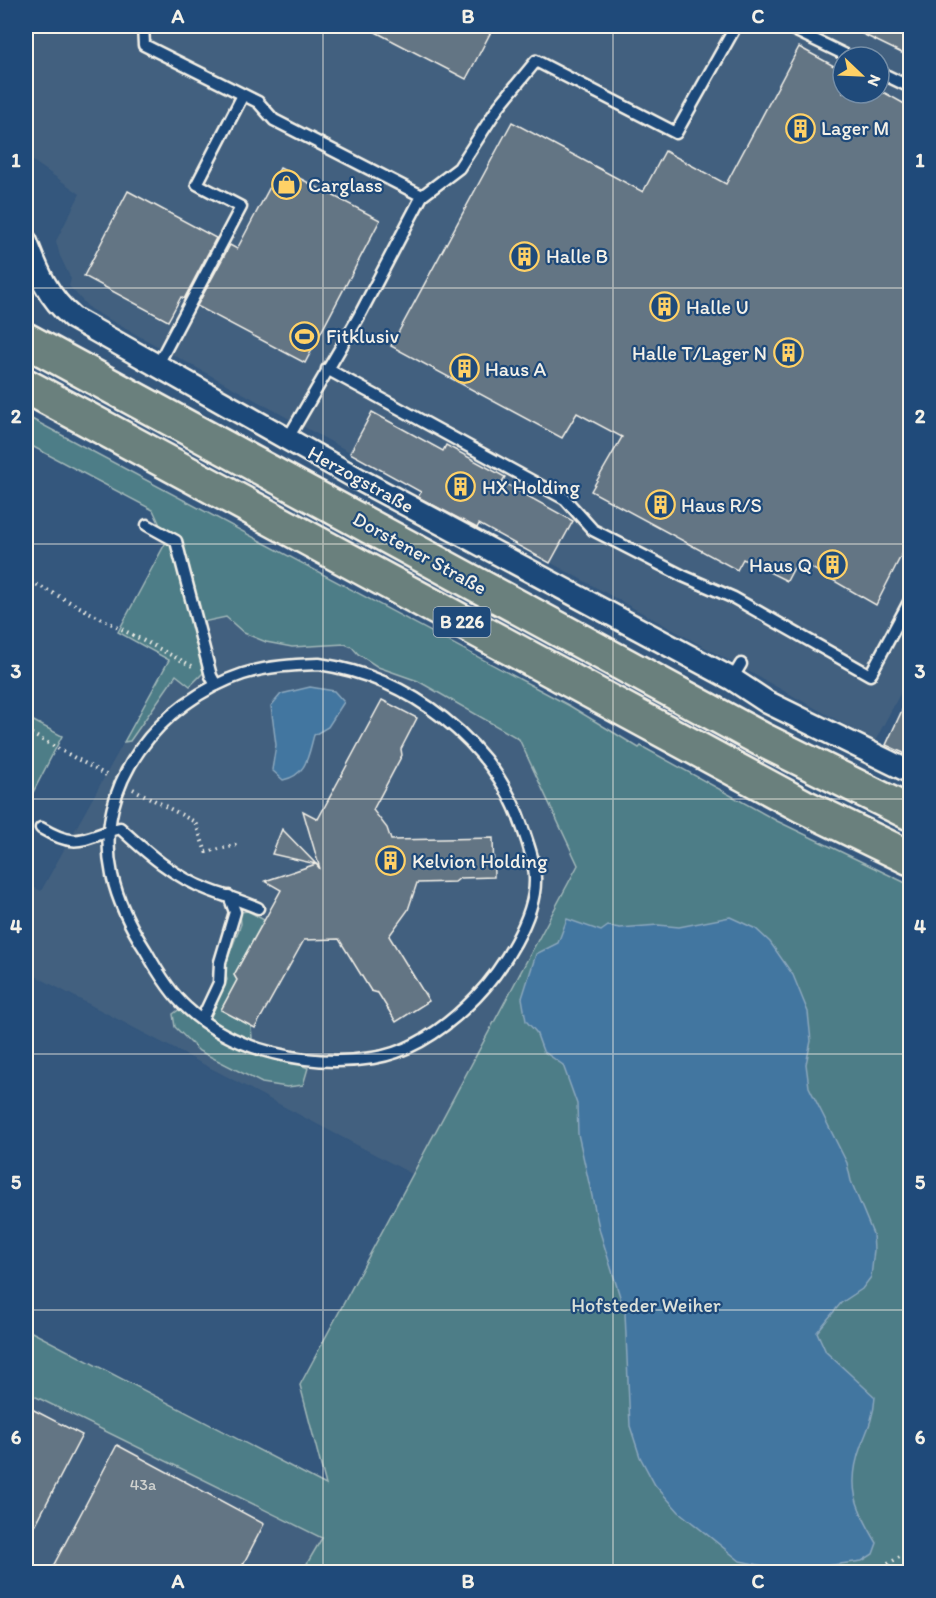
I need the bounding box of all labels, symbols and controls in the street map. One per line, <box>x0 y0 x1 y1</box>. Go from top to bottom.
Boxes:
text: A <box>171 4 185 28</box>
text: B <box>462 4 475 28</box>
text: C <box>752 4 765 28</box>
north arrow <box>831 45 891 105</box>
text: N <box>863 72 885 89</box>
building icon: Lager M <box>784 112 816 144</box>
place label: Lager M <box>821 116 889 140</box>
text: 1 <box>11 148 21 172</box>
text: 1 <box>915 148 925 172</box>
shop icon: Carglass <box>271 169 303 201</box>
place label: Carglass <box>308 173 383 197</box>
building icon: Halle B <box>509 240 541 272</box>
place label: Halle B <box>546 244 608 268</box>
building icon: Halle U <box>649 291 681 323</box>
place label: Halle U <box>686 295 749 319</box>
sports icon: Fitklusiv <box>289 320 321 352</box>
place label: Fitklusiv <box>326 324 399 348</box>
building icon: Halle T/Lager N <box>772 337 804 369</box>
place label: Halle T/Lager N <box>632 341 767 365</box>
building icon: Haus A <box>448 353 480 385</box>
place label: Haus A <box>485 357 547 381</box>
text: 2 <box>11 404 22 428</box>
text: 2 <box>915 404 926 428</box>
street label: Herzogstraße <box>304 440 418 518</box>
building icon: HX Holding <box>445 471 477 503</box>
place label: HX Holding <box>482 475 580 499</box>
building icon: Haus R/S <box>644 489 676 521</box>
place label: Haus R/S <box>681 493 762 517</box>
street label: Dorstener Straße <box>349 506 491 600</box>
building icon: Haus Q <box>817 549 849 581</box>
place label: Haus Q <box>749 553 812 577</box>
road number: B 226 <box>434 607 490 637</box>
text: 3 <box>11 659 22 683</box>
text: 3 <box>915 659 926 683</box>
building icon: Kelvion Holding <box>375 845 407 877</box>
place label: Kelvion Holding <box>412 849 548 873</box>
text: 4 <box>10 914 22 938</box>
text: 4 <box>914 914 926 938</box>
text: 5 <box>11 1170 22 1194</box>
text: 5 <box>915 1170 926 1194</box>
park label: Hofsteder Weiher <box>571 1293 721 1317</box>
text: 6 <box>11 1425 22 1449</box>
text: 6 <box>915 1425 926 1449</box>
house number: 43a <box>130 1475 157 1494</box>
text: A <box>171 1569 185 1593</box>
text: B <box>462 1569 475 1593</box>
text: C <box>752 1569 765 1593</box>

